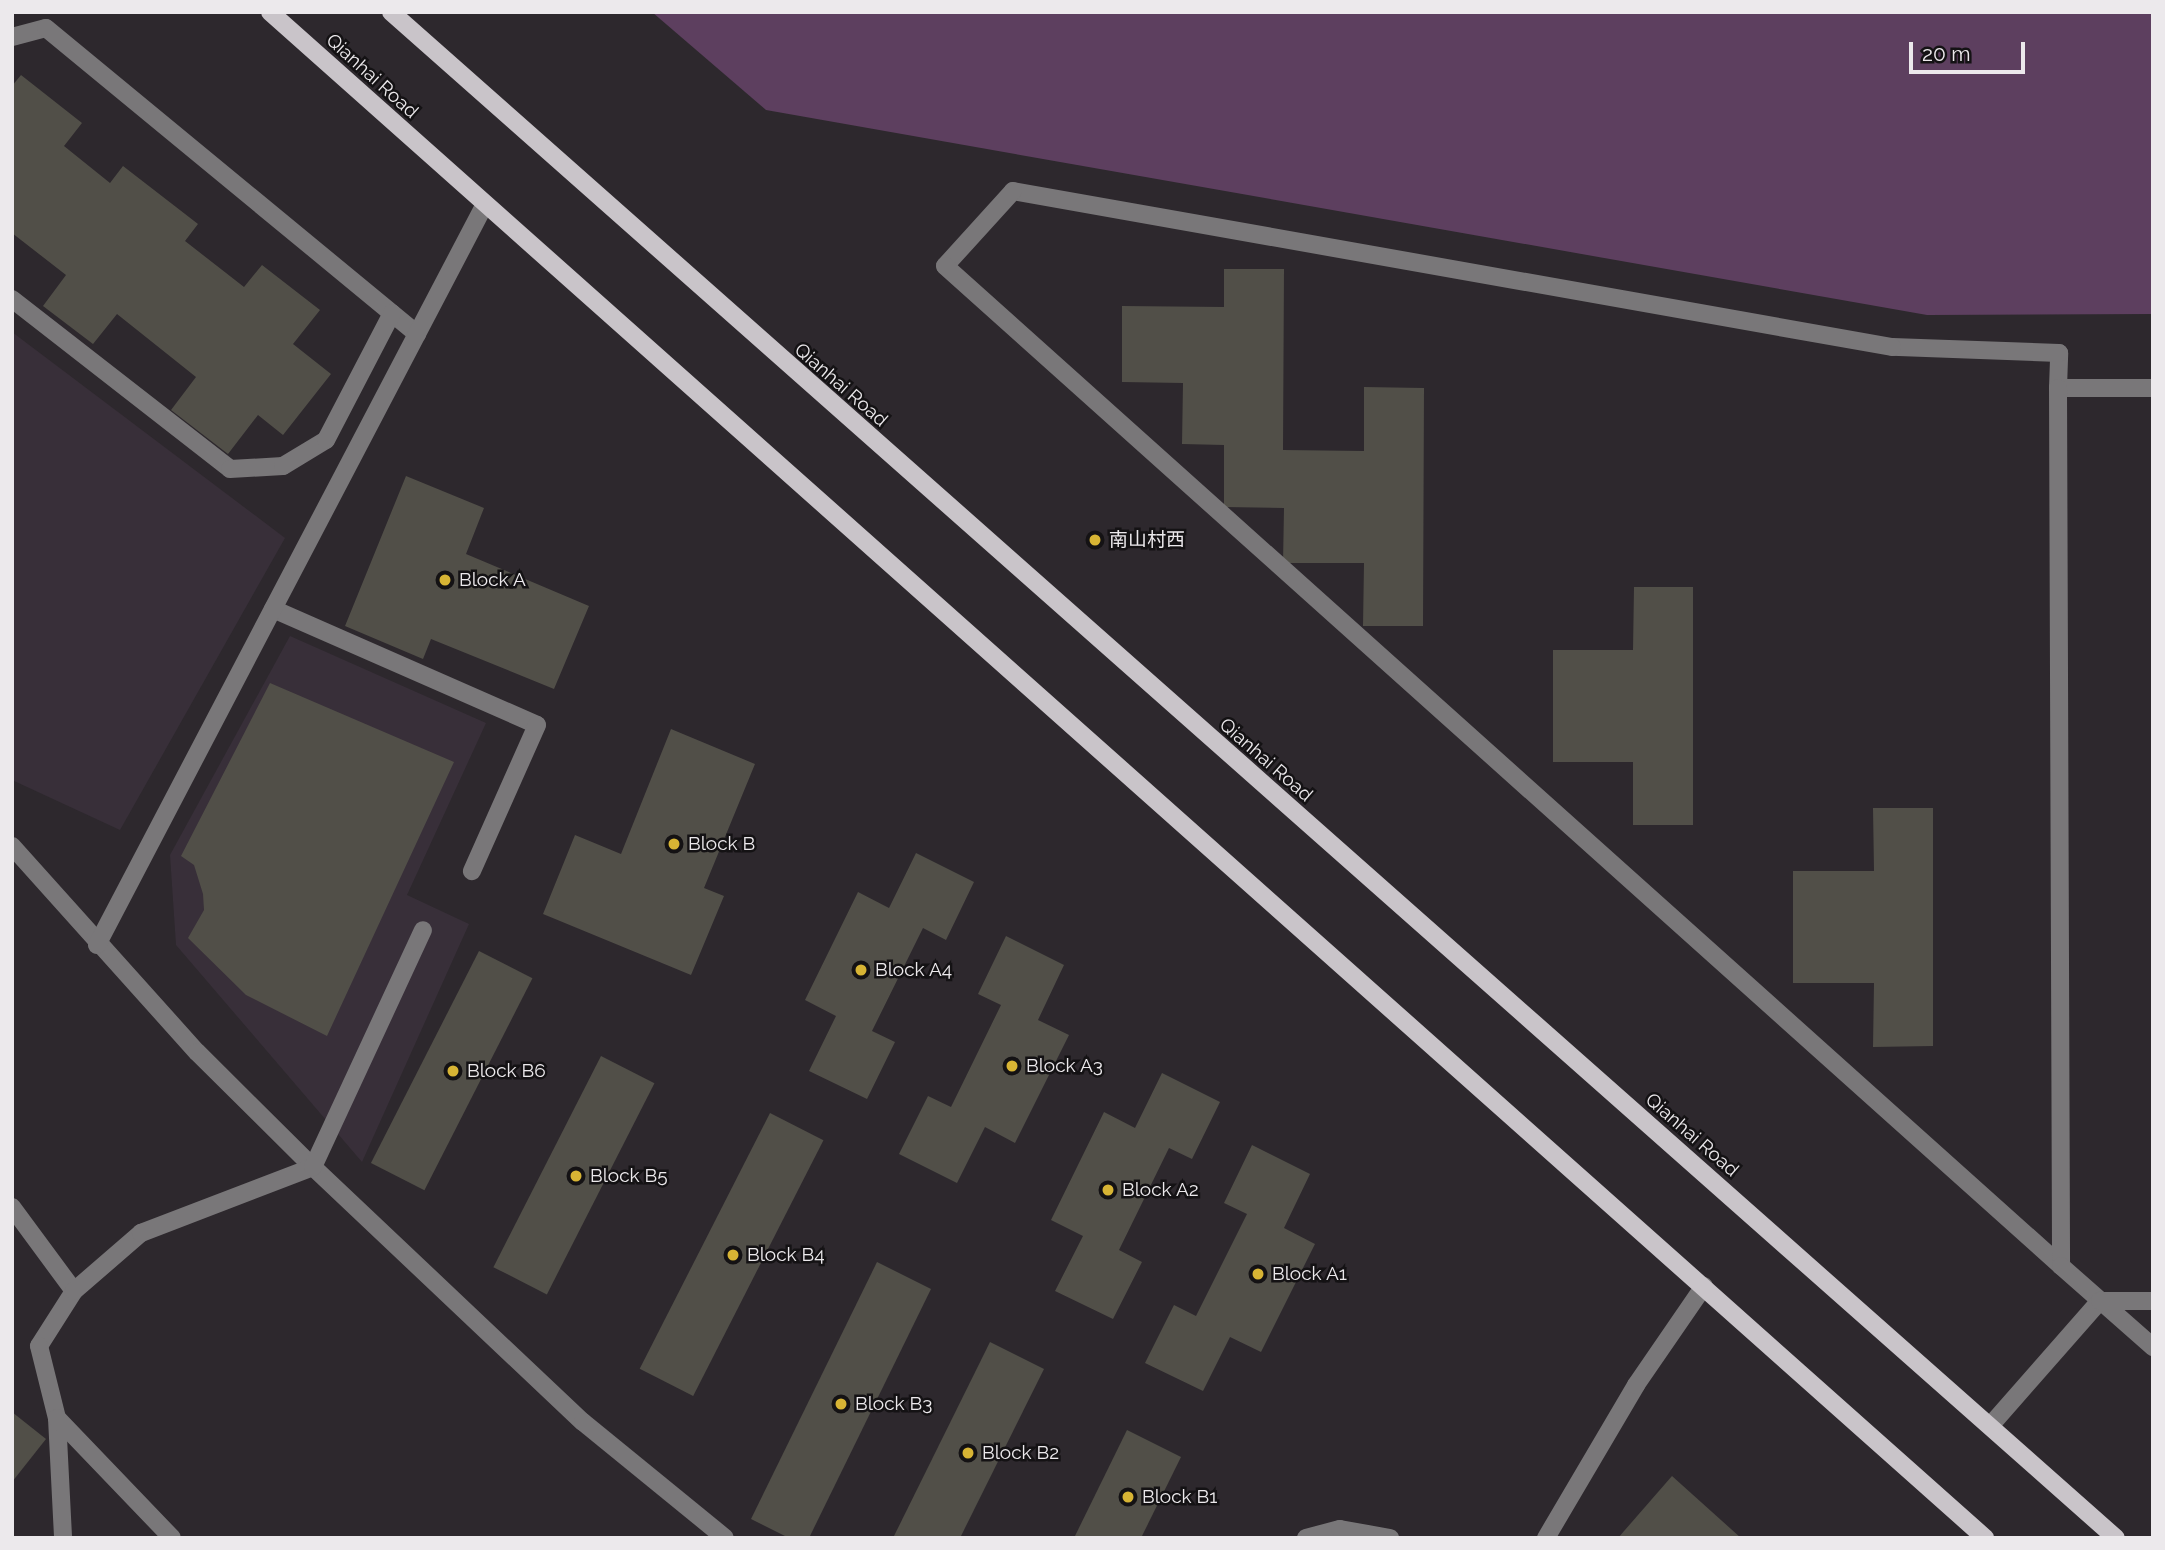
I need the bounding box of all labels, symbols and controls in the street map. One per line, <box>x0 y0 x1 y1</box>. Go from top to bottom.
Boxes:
scale bar <box>1913 28 2028 72</box>
street label: Qianhai Road <box>321 29 423 123</box>
text: 20 m <box>1922 41 1970 66</box>
street label: Qianhai Road <box>790 338 892 432</box>
place label: 南山村西 <box>1109 529 1185 551</box>
marker: 南山村西 <box>1087 532 1103 548</box>
place label: Block A <box>459 569 526 591</box>
marker: Block A <box>437 572 453 588</box>
street label: Qianhai Road <box>1215 713 1317 807</box>
place label: Block B <box>688 833 755 855</box>
marker: Block B <box>666 836 682 852</box>
place label: Block A4 <box>875 959 953 981</box>
marker: Block A4 <box>853 962 869 978</box>
place label: Block A3 <box>1026 1055 1103 1077</box>
marker: Block A3 <box>1004 1058 1020 1074</box>
place label: Block B6 <box>467 1060 546 1082</box>
marker: Block B6 <box>445 1063 461 1079</box>
street label: Qianhai Road <box>1641 1088 1743 1182</box>
place label: Block B5 <box>590 1165 667 1187</box>
marker: Block B5 <box>568 1168 584 1184</box>
place label: Block A2 <box>1122 1179 1199 1201</box>
marker: Block A2 <box>1100 1182 1116 1198</box>
place label: Block B4 <box>747 1244 825 1266</box>
marker: Block B4 <box>725 1247 741 1263</box>
place label: Block A1 <box>1272 1263 1347 1285</box>
marker: Block A1 <box>1250 1266 1266 1282</box>
place label: Block B3 <box>855 1393 932 1415</box>
marker: Block B3 <box>833 1396 849 1412</box>
place label: Block B2 <box>982 1442 1059 1464</box>
marker: Block B2 <box>960 1445 976 1461</box>
place label: Block B1 <box>1142 1486 1217 1508</box>
marker: Block B1 <box>1120 1489 1136 1505</box>

